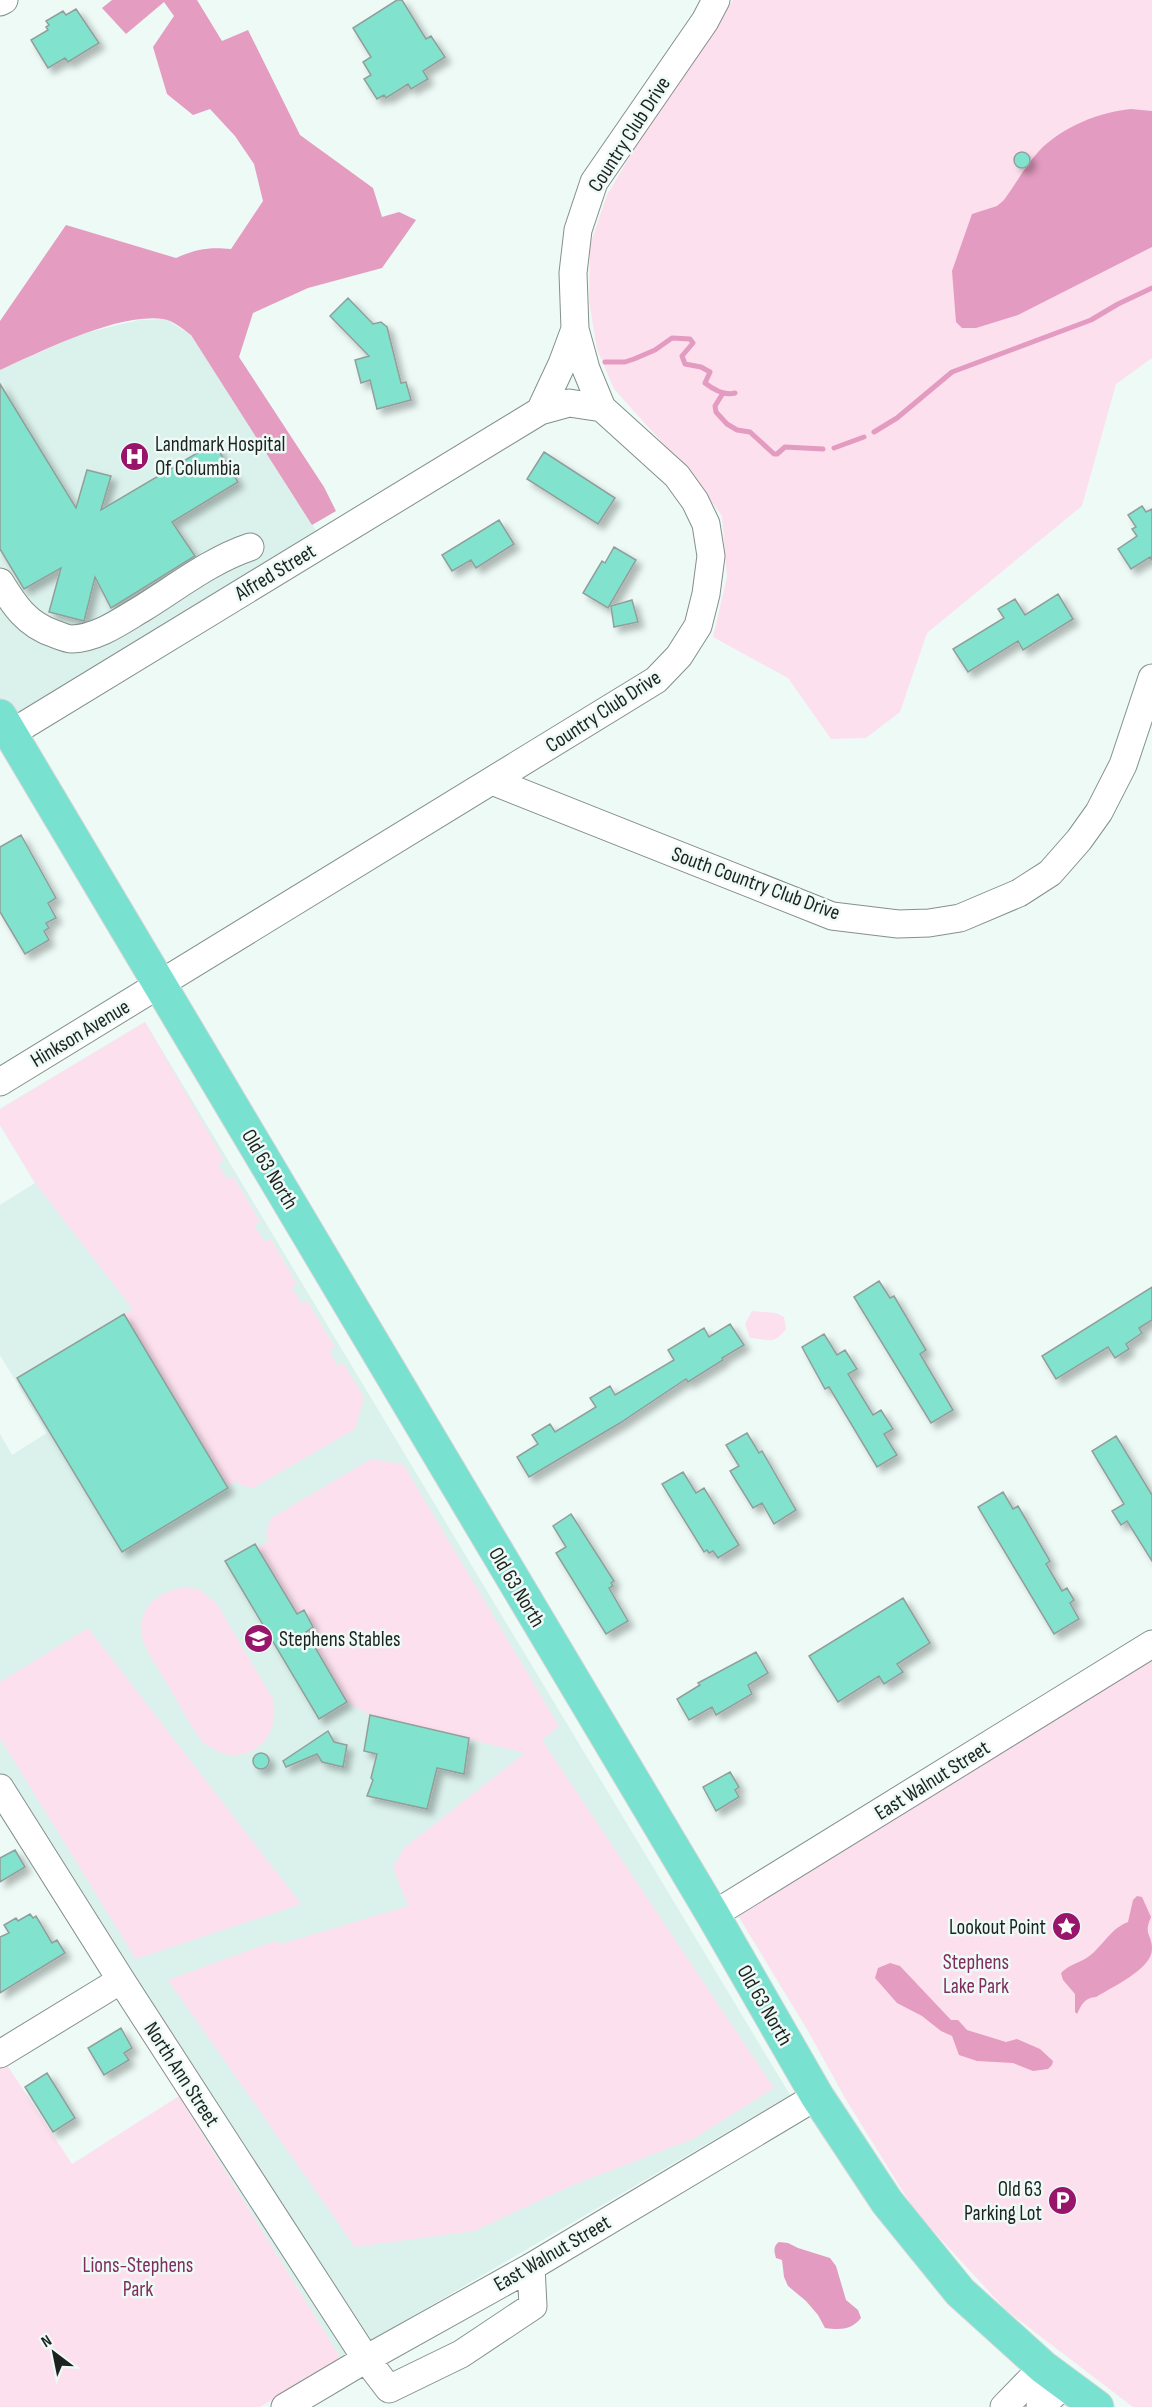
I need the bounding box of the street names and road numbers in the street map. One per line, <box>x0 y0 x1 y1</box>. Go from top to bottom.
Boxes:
street label: Country Club Drive <box>583 72 676 197</box>
street label: Alfred Street <box>229 539 320 607</box>
street label: Country Club Drive <box>541 665 666 758</box>
street label: South Country Club Drive <box>668 841 843 926</box>
street label: Hinkson Avenue <box>26 994 134 1073</box>
street label: Old 63 North <box>236 1125 303 1214</box>
street label: Old 63 North <box>483 1543 550 1632</box>
street label: East Walnut Street <box>870 1735 994 1826</box>
street label: Old 63 North <box>732 1961 798 2050</box>
street label: North Ann Street <box>139 2017 225 2131</box>
street label: East Walnut Street <box>489 2210 615 2297</box>

